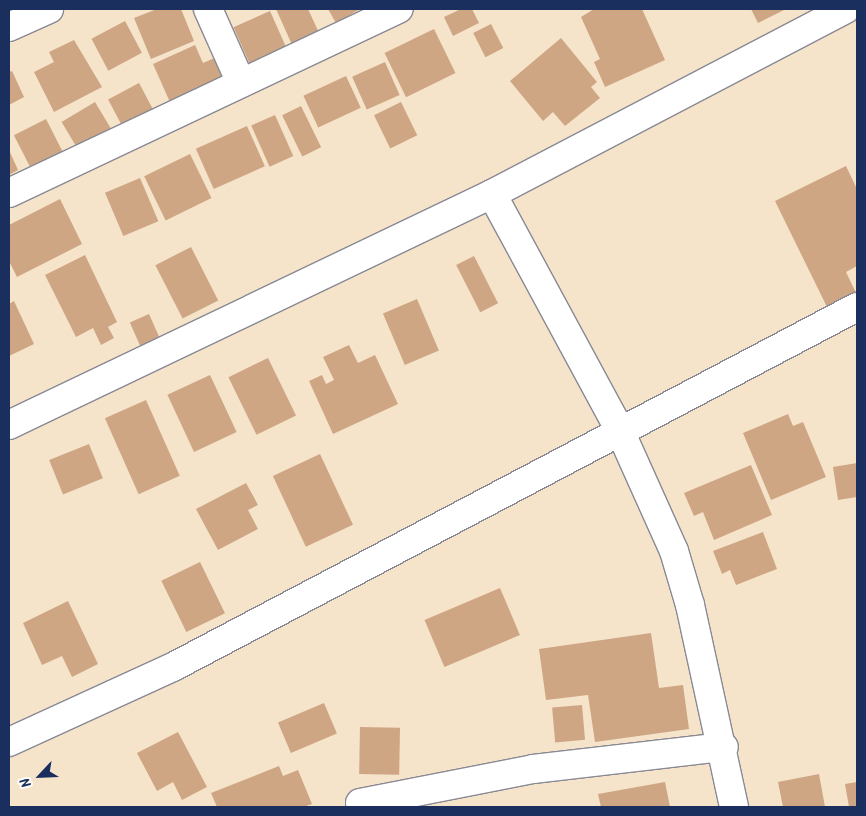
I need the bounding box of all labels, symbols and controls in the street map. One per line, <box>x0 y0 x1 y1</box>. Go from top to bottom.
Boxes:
north arrow <box>15 751 65 801</box>
text: N <box>15 774 38 791</box>

